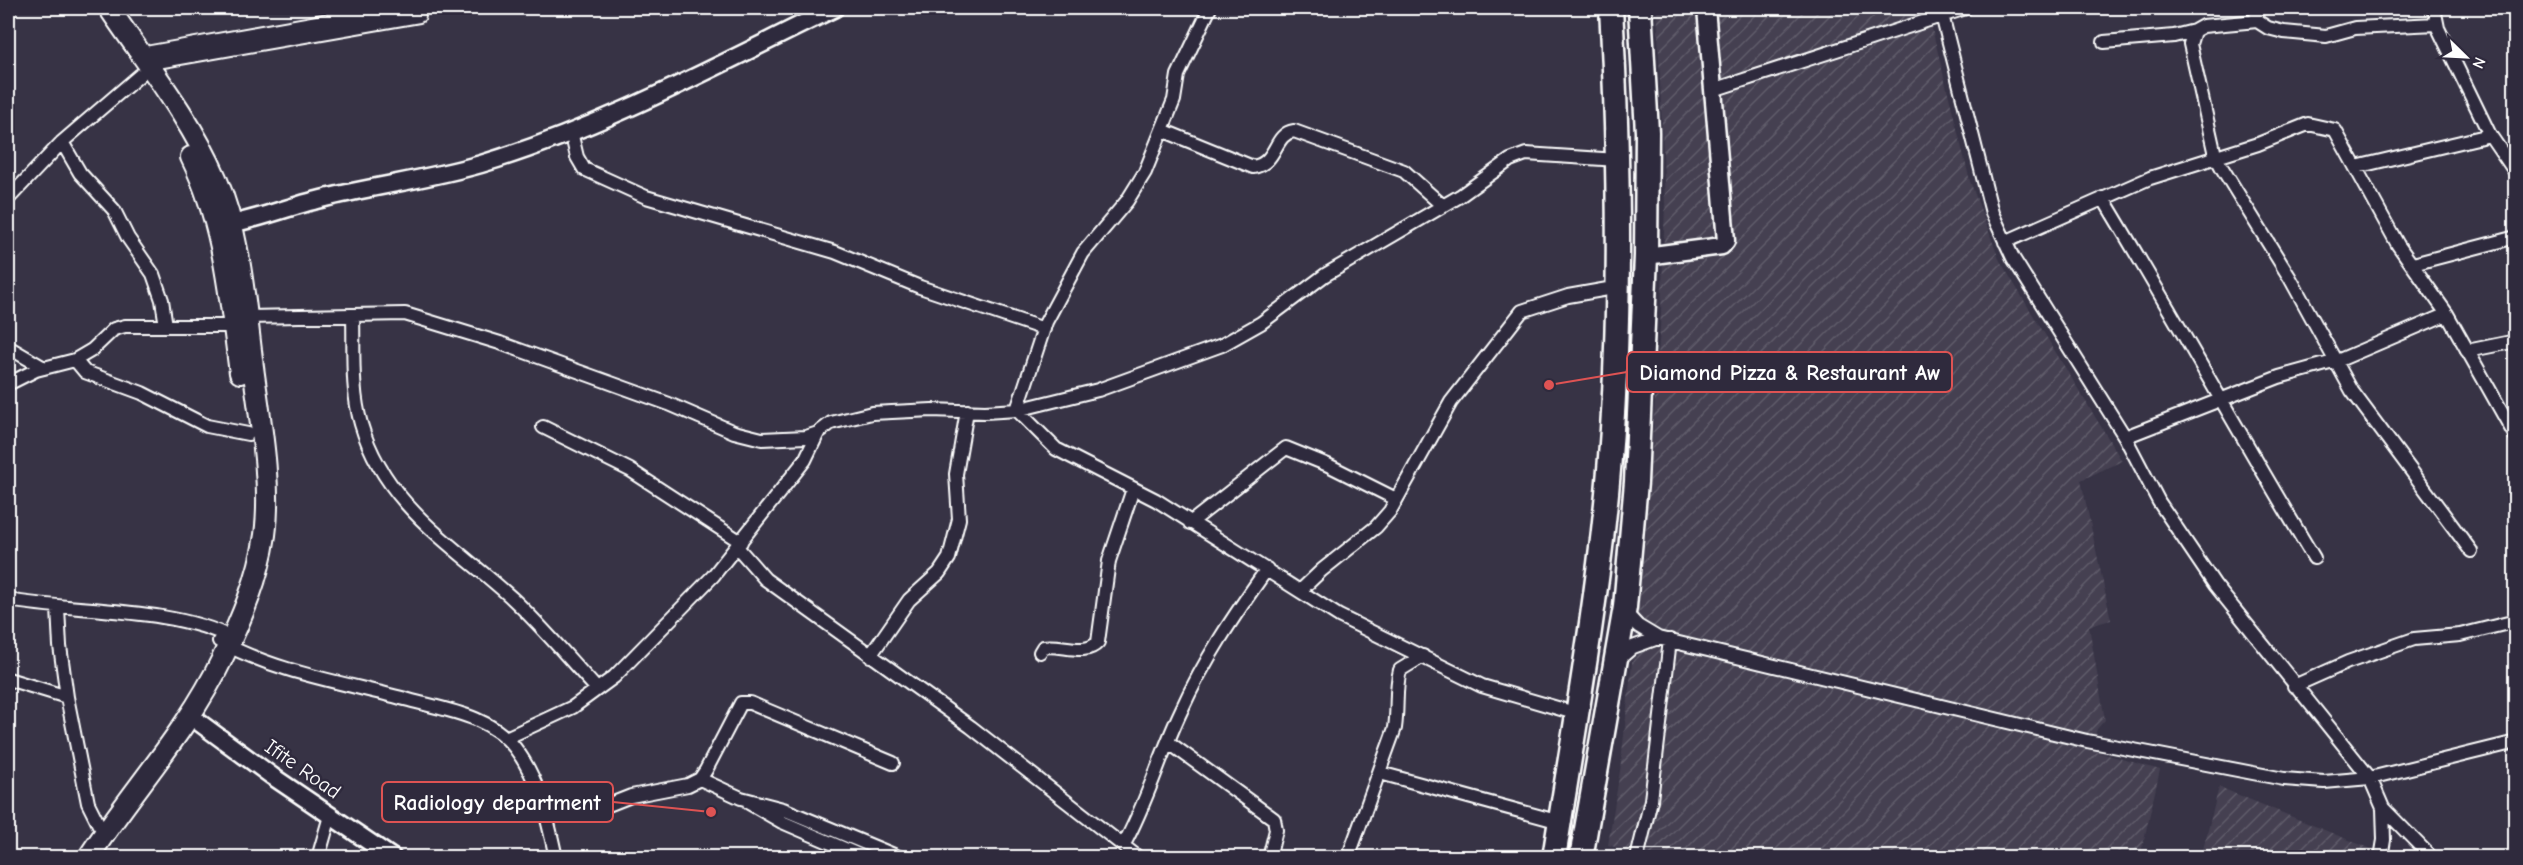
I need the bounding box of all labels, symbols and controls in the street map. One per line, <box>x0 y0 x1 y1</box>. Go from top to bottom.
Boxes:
north arrow <box>2436 27 2496 87</box>
text: N <box>2468 54 2489 71</box>
callout: Diamond Pizza & Restaurant Aw <box>1627 352 1952 392</box>
text: Diamond Pizza & Restaurant Aw <box>1639 360 1941 386</box>
street label: Ifite Road <box>260 734 346 804</box>
callout: Radiology department <box>382 782 613 822</box>
text: Radiology department <box>393 790 601 816</box>

